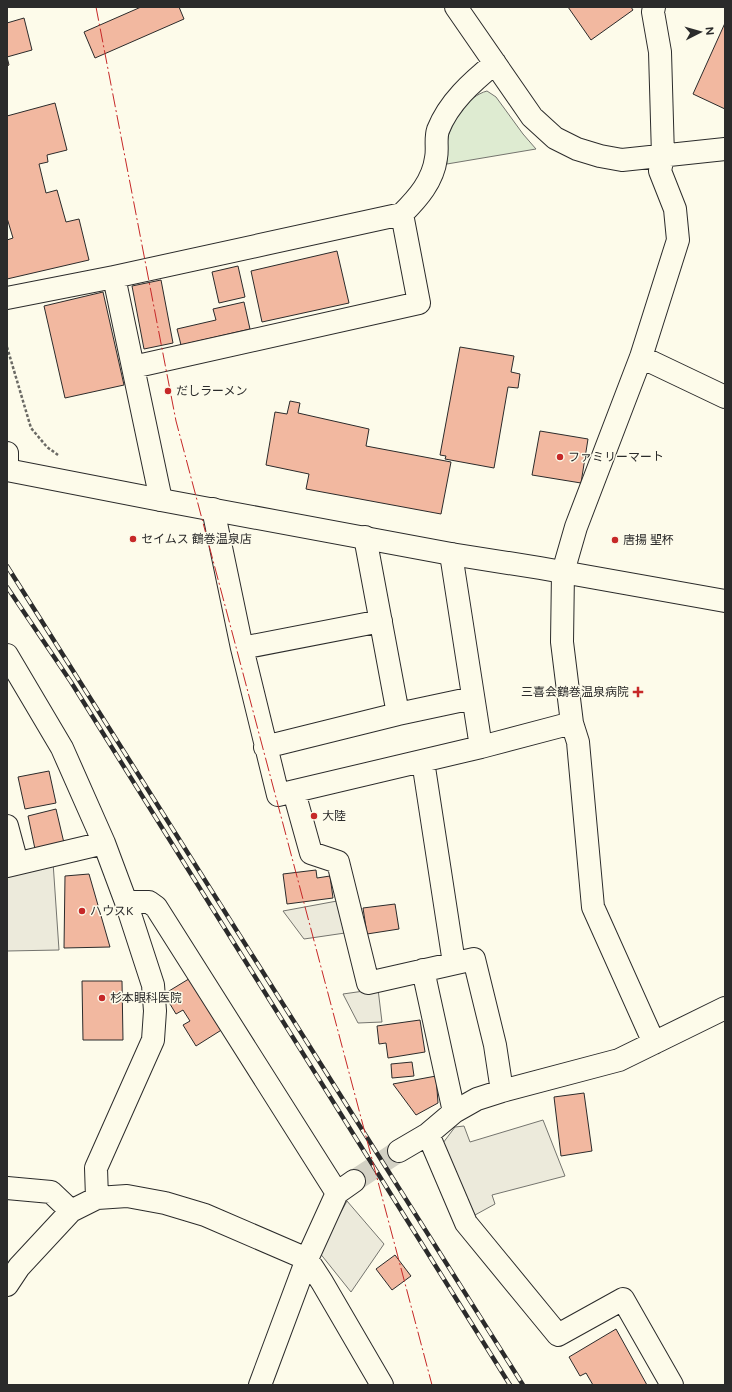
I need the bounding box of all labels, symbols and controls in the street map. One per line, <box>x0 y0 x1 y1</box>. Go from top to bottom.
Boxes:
north arrow <box>680 12 720 52</box>
text: N <box>703 26 716 36</box>
place label: だしラーメン <box>176 384 248 398</box>
marker: だしラーメン <box>163 386 173 396</box>
place label: ファミリーマート <box>568 450 664 464</box>
marker: ファミリーマート <box>555 452 565 462</box>
place label: セイムス 鶴巻温泉店 <box>141 532 252 546</box>
place label: 唐揚 聖杯 <box>623 533 674 547</box>
marker: セイムス 鶴巻温泉店 <box>128 534 138 544</box>
marker: 唐揚 聖杯 <box>610 535 620 545</box>
place label: 三喜会鶴巻温泉病院 <box>521 685 629 699</box>
marker: 三喜会鶴巻温泉病院 <box>632 686 644 698</box>
place label: 大陸 <box>322 809 346 823</box>
marker: 大陸 <box>309 811 319 821</box>
place label: ハウスK <box>90 904 134 918</box>
marker: ハウスK <box>77 906 87 916</box>
place label: 杉本眼科医院 <box>110 991 182 1005</box>
marker: 杉本眼科医院 <box>97 993 107 1003</box>

